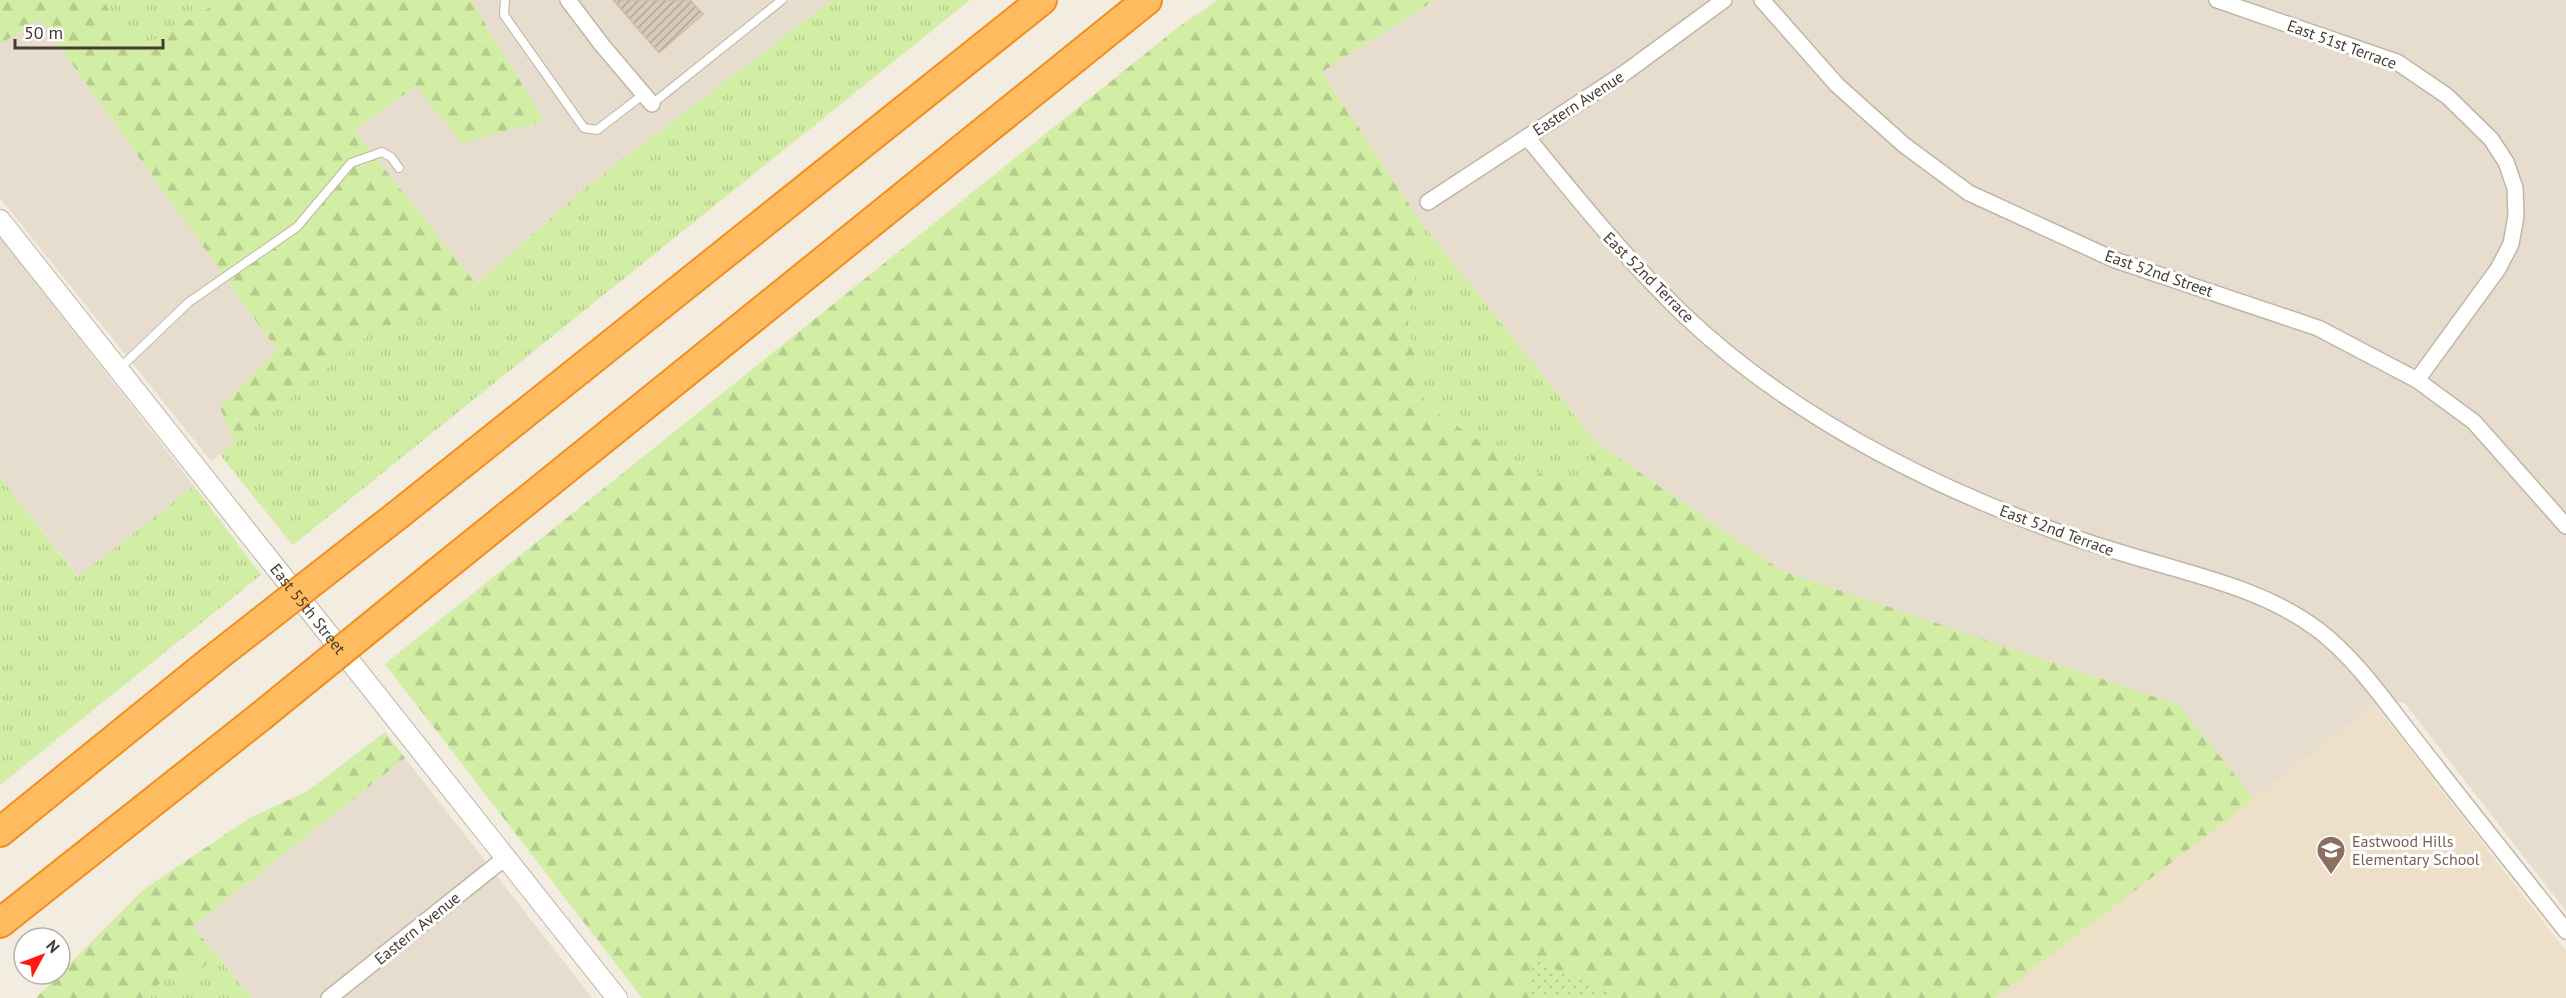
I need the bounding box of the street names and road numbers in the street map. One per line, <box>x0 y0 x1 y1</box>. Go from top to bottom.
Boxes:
street label: East 51st Terrace <box>2285 15 2399 73</box>
street label: Eastern Avenue <box>1529 66 1627 140</box>
street label: East 52nd Terrace <box>1599 227 1699 327</box>
street label: East 52nd Street <box>2102 245 2216 301</box>
street label: East 52nd Terrace <box>1997 500 2117 560</box>
street label: East 55th Street <box>266 559 351 658</box>
street label: Eastern Avenue <box>370 887 464 969</box>

